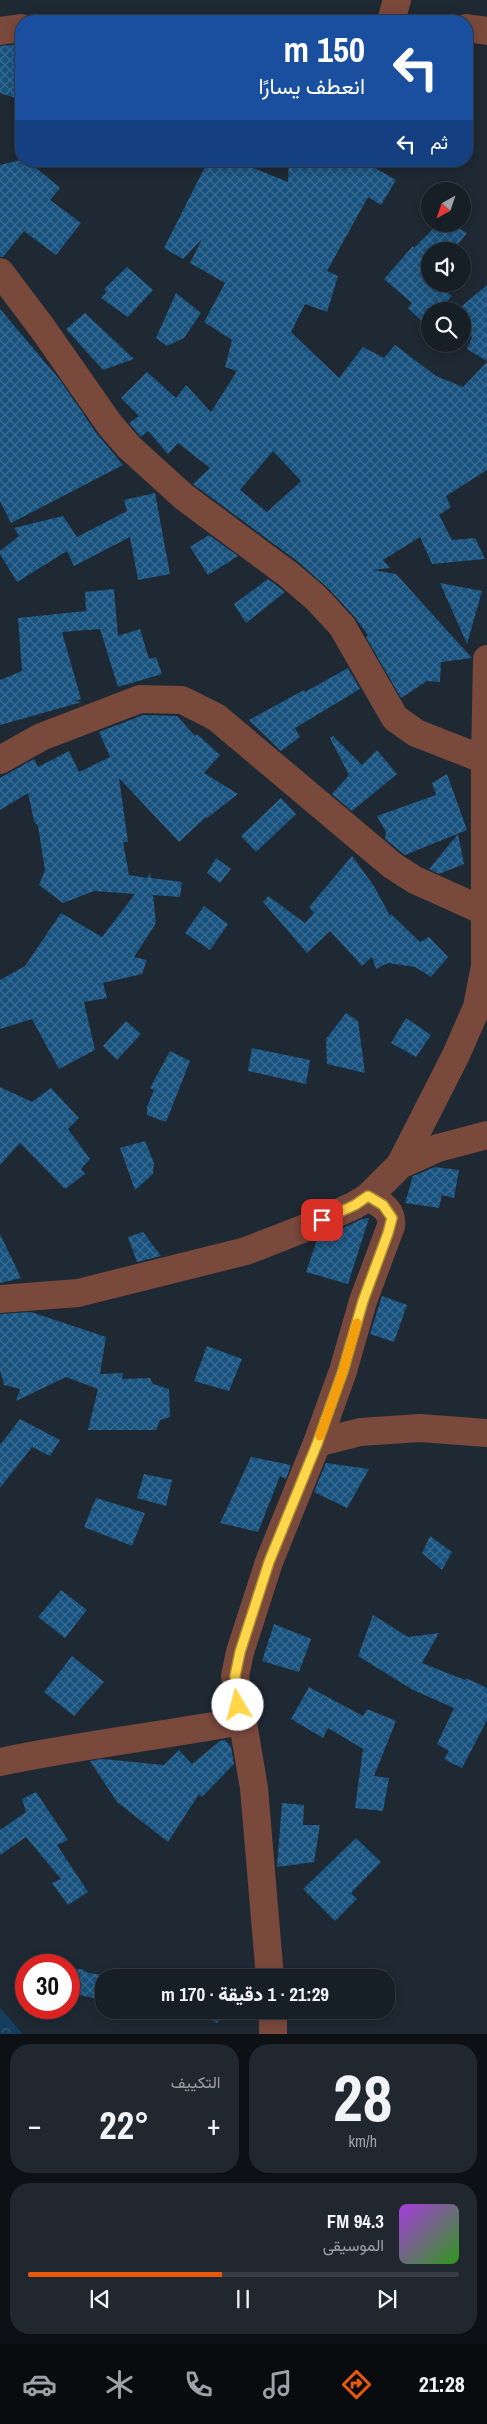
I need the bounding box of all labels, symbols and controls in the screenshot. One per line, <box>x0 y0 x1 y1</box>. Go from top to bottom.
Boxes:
text: 150 m <box>284 26 365 73</box>
icon: left <box>383 35 448 100</box>
text: انعطف يسارًا <box>258 71 365 101</box>
text: ثم <box>430 129 448 155</box>
icon: left <box>392 130 420 158</box>
north arrow <box>421 182 471 232</box>
map controls <box>421 182 471 352</box>
button: sound <box>421 242 471 292</box>
button: search <box>421 302 471 352</box>
pin <box>301 1199 343 1241</box>
icon: arrive <box>308 1206 336 1234</box>
position arrow <box>211 1678 263 1730</box>
speed limit sign: 30 <box>15 1954 80 2019</box>
text: 21:29 · 1 دقيقة · 170 m <box>161 1981 329 2007</box>
text: 28 <box>333 2054 392 2141</box>
text: التكييف <box>171 2071 221 2093</box>
text: 22° <box>99 2100 149 2151</box>
text: − <box>28 2106 41 2144</box>
text: + <box>207 2106 220 2144</box>
text: km/h <box>349 2130 377 2152</box>
text: 94.3 FM <box>327 2208 384 2234</box>
text: الموسيقى <box>323 2234 384 2256</box>
icon: previous <box>86 2285 114 2313</box>
icon: pause <box>229 2285 257 2313</box>
icon: next <box>373 2285 401 2313</box>
icon: car <box>22 2367 57 2402</box>
icon: climate <box>102 2367 137 2402</box>
icon: phone <box>181 2367 216 2402</box>
icon: music <box>260 2367 295 2402</box>
icon: directions <box>339 2367 374 2402</box>
text: 21:28 <box>419 2369 465 2399</box>

